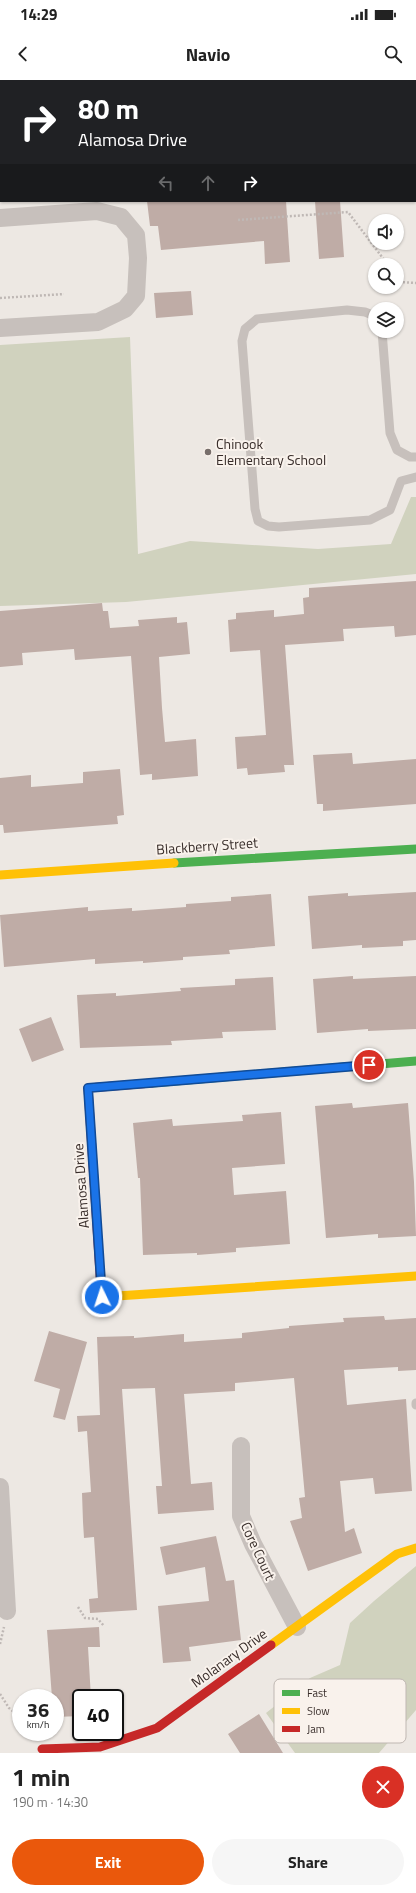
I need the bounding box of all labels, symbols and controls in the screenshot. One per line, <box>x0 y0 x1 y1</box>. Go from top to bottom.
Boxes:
text: 14:29 <box>20 3 57 26</box>
text: Navio <box>186 41 230 68</box>
icon: back <box>12 43 34 65</box>
icon: search <box>382 43 404 65</box>
text: 80 m <box>78 87 139 130</box>
icon: right <box>12 96 64 148</box>
text: Alamosa Drive <box>78 126 187 153</box>
icon: left <box>155 172 177 194</box>
icon: ahead <box>197 172 219 194</box>
icon: right <box>239 172 261 194</box>
map controls <box>368 214 404 338</box>
button: sound <box>368 214 404 250</box>
button: search <box>368 258 404 294</box>
button: layers <box>368 302 404 338</box>
place label: Chinook Elementary School <box>216 433 326 470</box>
marker: Chinook Elementary School <box>203 447 213 457</box>
street label: Blackberry Street <box>155 831 259 860</box>
pin <box>352 1048 386 1082</box>
icon: arrive <box>358 1054 380 1076</box>
street label: Alamosa Drive <box>67 1143 94 1229</box>
position arrow <box>81 1276 123 1318</box>
street label: Core Court <box>236 1518 281 1583</box>
street label: Molanary Drive <box>186 1623 271 1692</box>
legend <box>274 1679 406 1743</box>
text: Fast <box>307 1685 327 1701</box>
speed limit sign: 40 <box>72 1689 124 1741</box>
text: 36 <box>27 1694 49 1725</box>
text: Slow <box>307 1703 330 1719</box>
text: km/h <box>27 1717 49 1732</box>
text: Jam <box>307 1721 325 1737</box>
text: 1 min <box>12 1759 70 1795</box>
button: close <box>362 1766 404 1808</box>
text: 190 m · 14:30 <box>12 1792 88 1812</box>
button: Exit <box>12 1839 204 1885</box>
button: Share <box>212 1839 404 1885</box>

